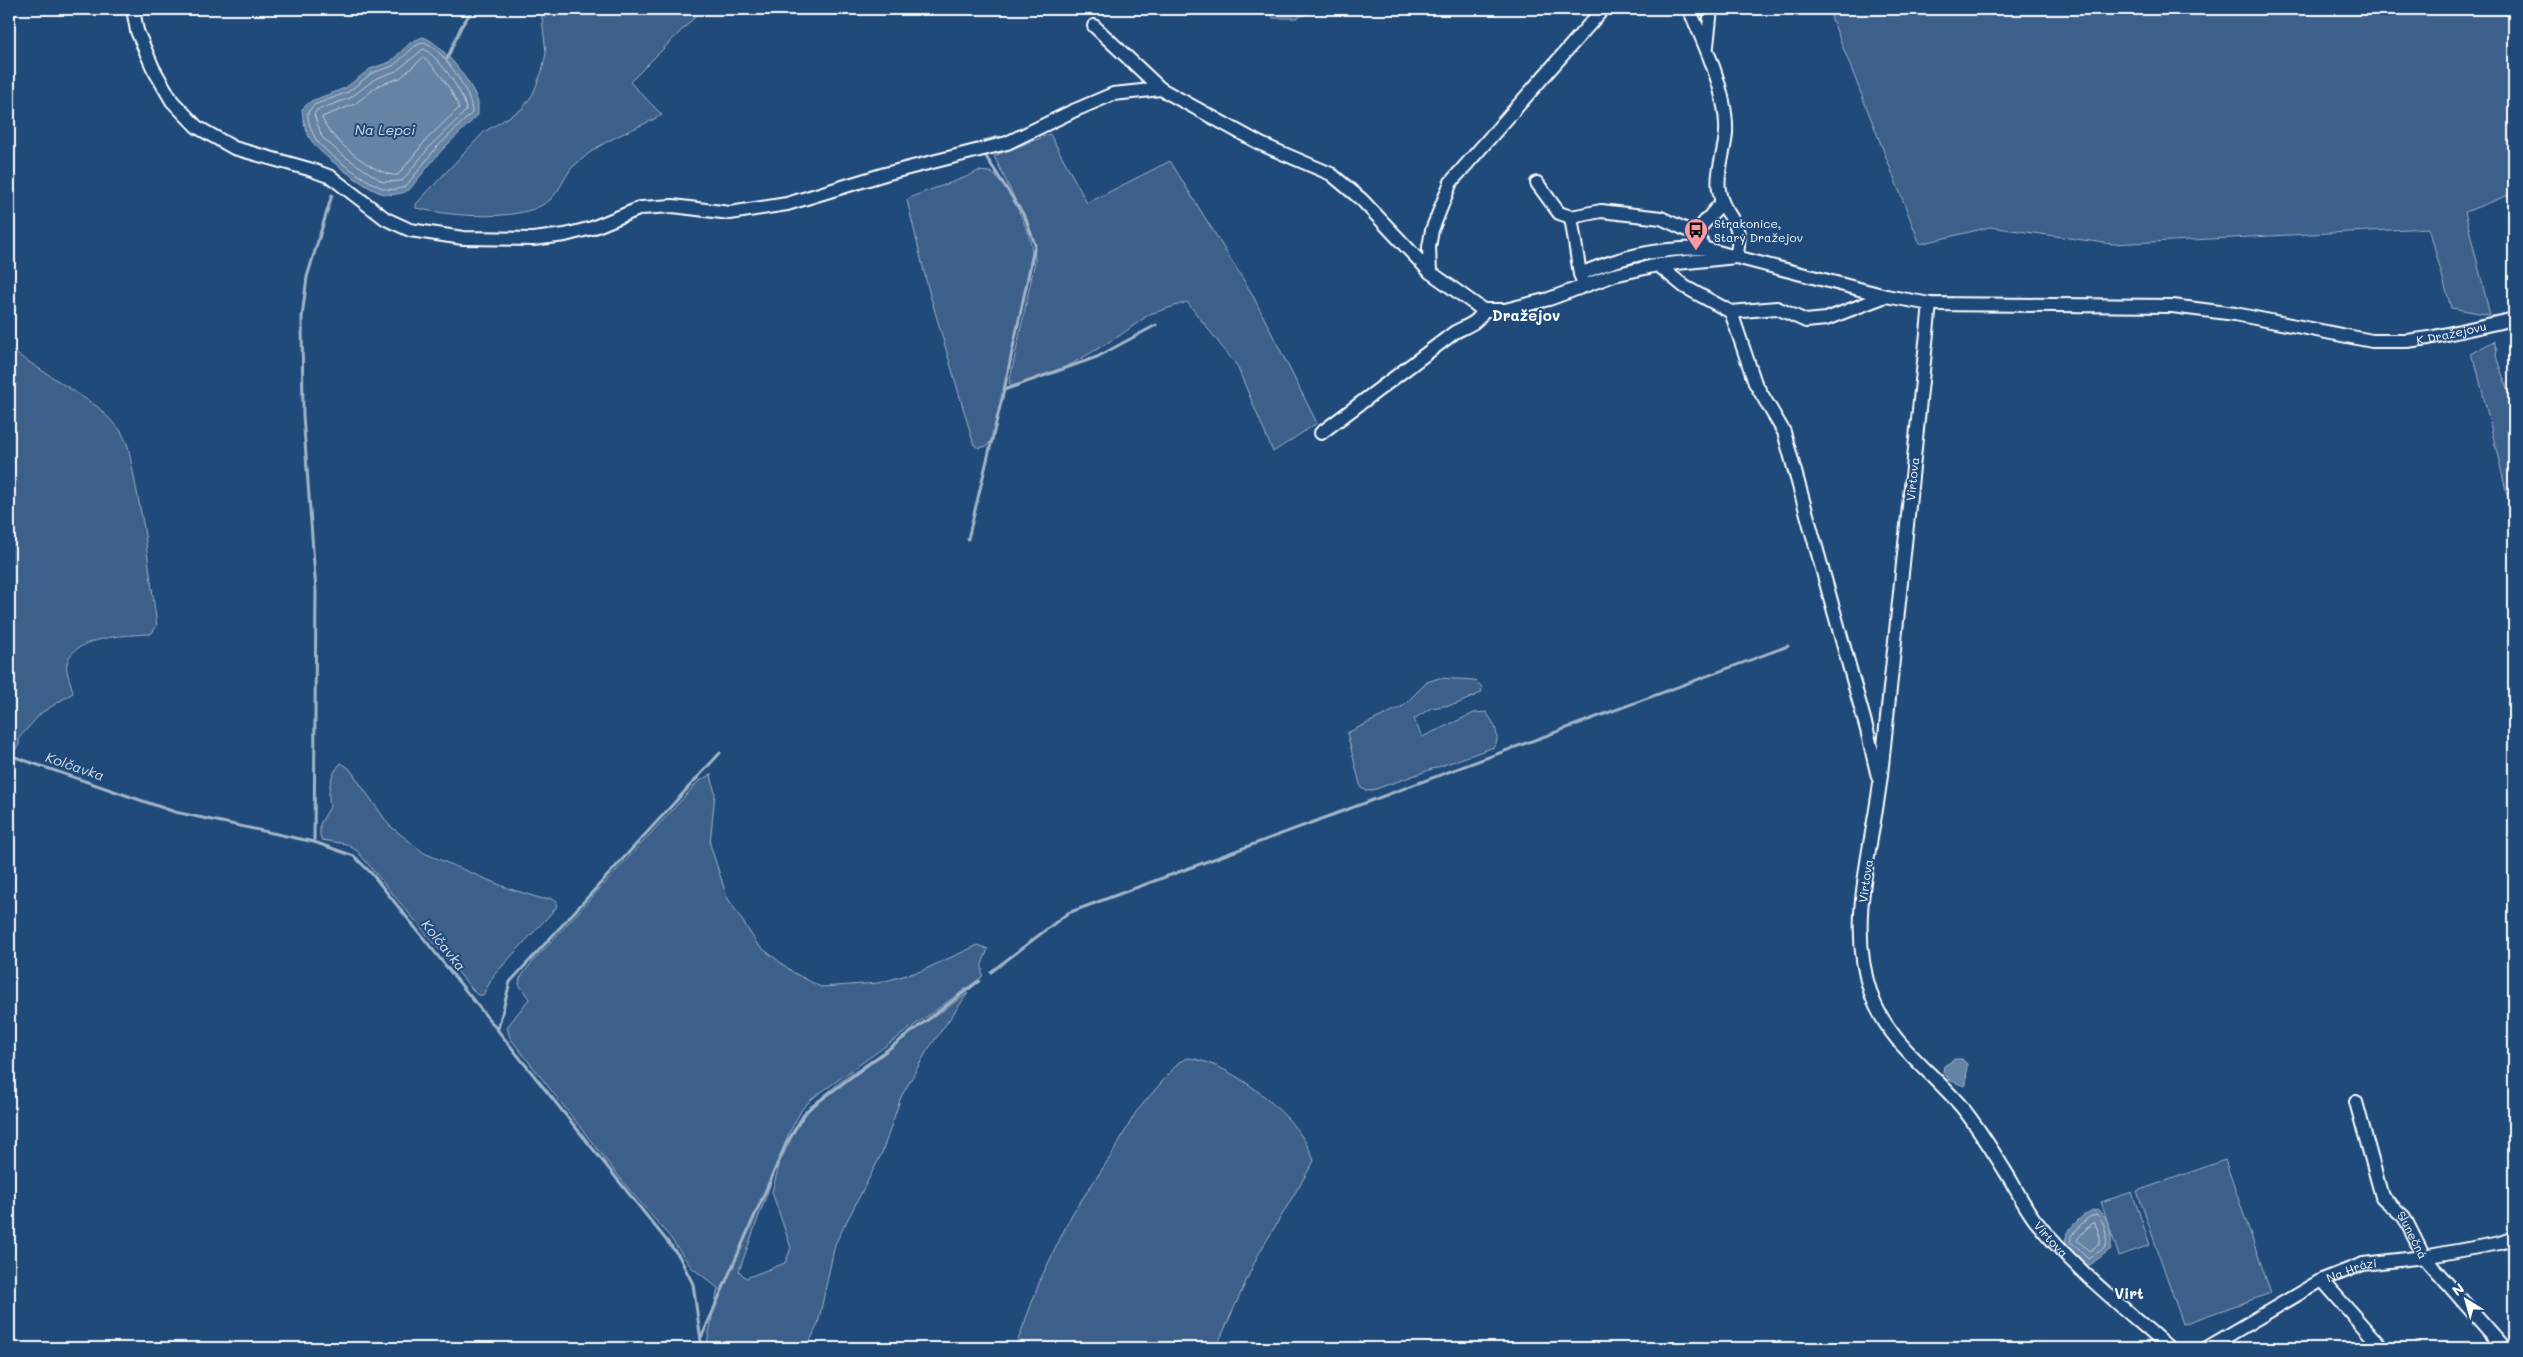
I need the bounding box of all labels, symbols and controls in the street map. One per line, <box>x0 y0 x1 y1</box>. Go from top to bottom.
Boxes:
water label: Na Lepci <box>355 120 416 139</box>
place label: Strakonice, Starý Dražejov <box>1714 215 1803 245</box>
bus stop icon: Strakonice, Starý Dražejov <box>1683 217 1709 251</box>
district label: Dražejov <box>1492 305 1560 325</box>
street label: K Dražejovu <box>2415 317 2488 348</box>
street label: Virtova <box>1902 456 1922 502</box>
water label: Kolčavka <box>43 747 107 785</box>
street label: Virtova <box>1854 858 1876 904</box>
water label: Kolčavka <box>417 915 471 975</box>
street label: Slunečná <box>2394 1207 2432 1261</box>
street label: Virtova <box>2031 1217 2072 1261</box>
street label: Na Hrázi <box>2324 1254 2378 1286</box>
north arrow <box>2440 1274 2490 1324</box>
text: N <box>2448 1278 2468 1300</box>
district label: Virt <box>2114 1283 2144 1303</box>

